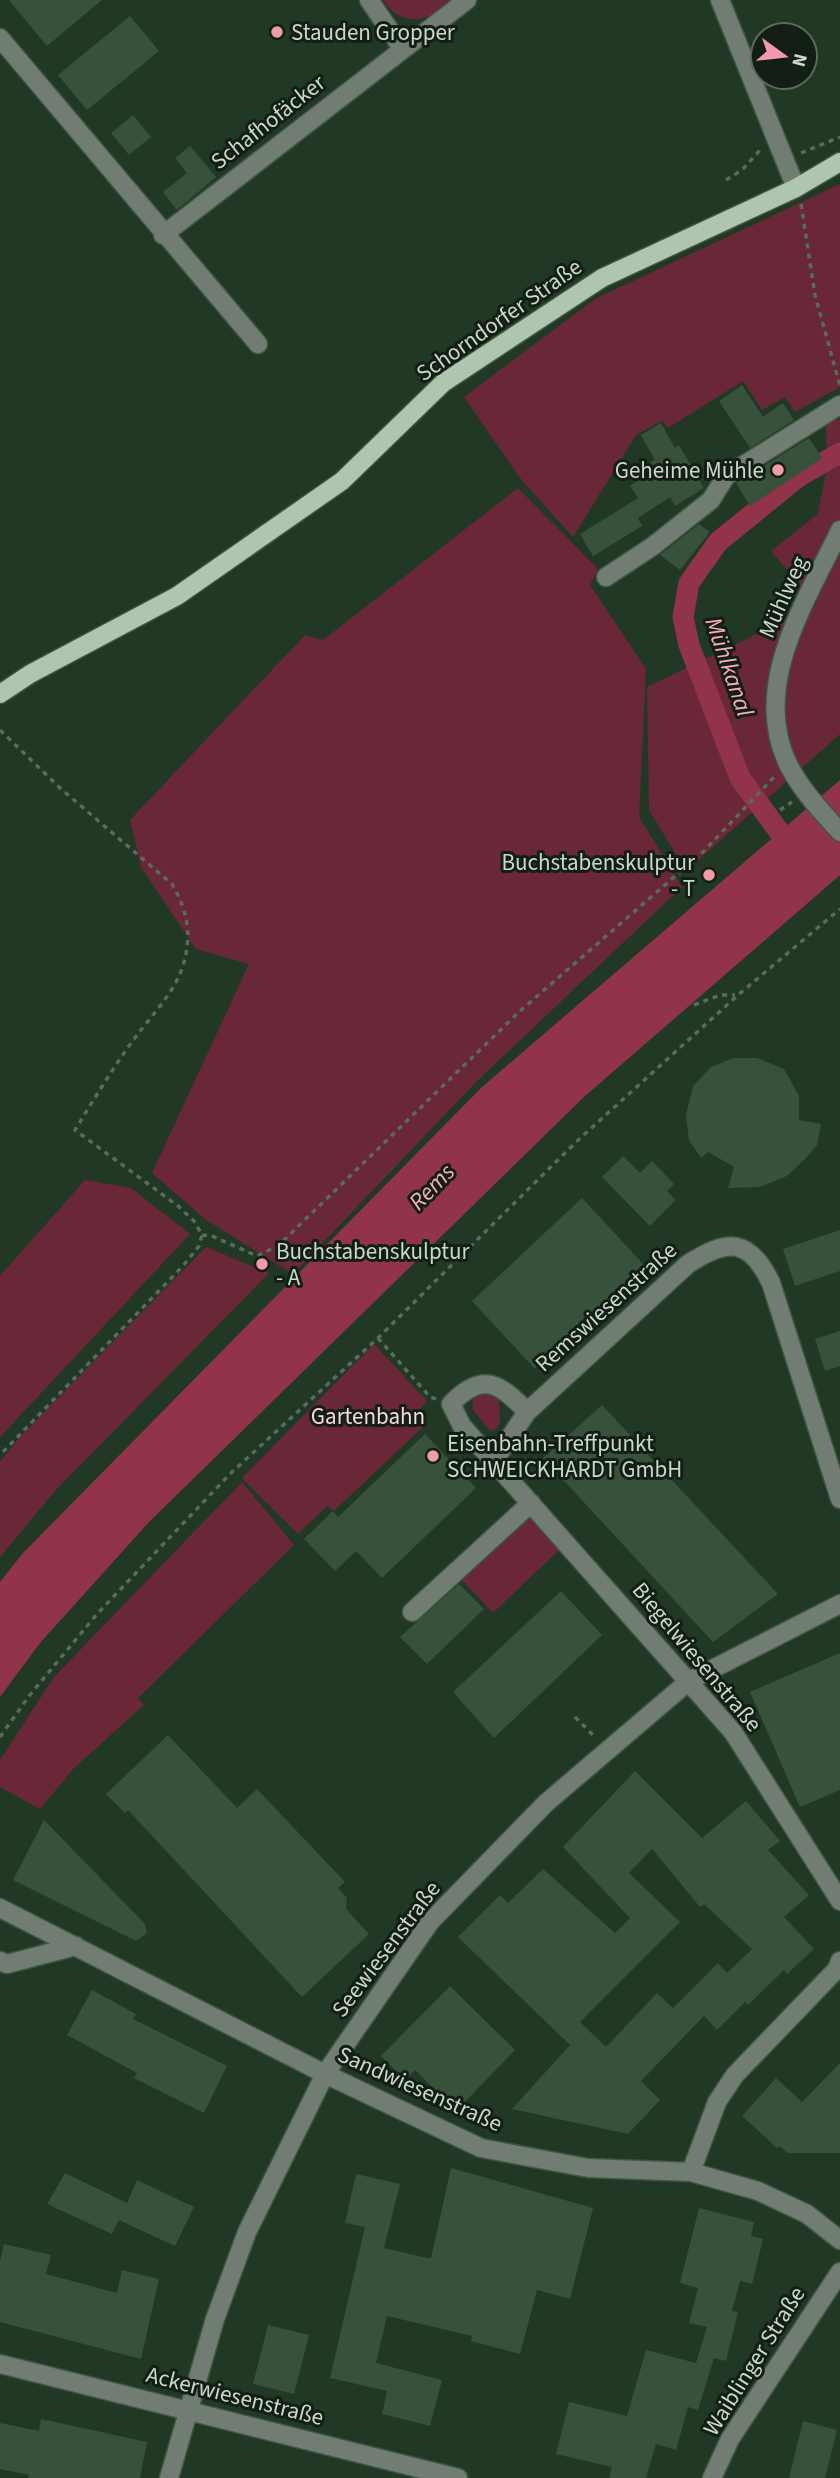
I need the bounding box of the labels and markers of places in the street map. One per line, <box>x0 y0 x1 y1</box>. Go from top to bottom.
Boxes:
place label: Stauden Gropper <box>291 16 456 49</box>
marker: Stauden Gropper <box>269 24 285 40</box>
place label: Geheime Mühle <box>615 454 764 487</box>
marker: Geheime Mühle <box>770 462 786 478</box>
place label: Buchstabenskulptur - T <box>501 846 696 905</box>
marker: Buchstabenskulptur - T <box>701 867 717 883</box>
place label: Buchstabenskulptur - A <box>276 1235 471 1294</box>
marker: Buchstabenskulptur - A <box>254 1256 270 1272</box>
place label: Eisenbahn-Treffpunkt SCHWEICKHARDT GmbH <box>447 1427 682 1486</box>
marker: Eisenbahn-Treffpunkt SCHWEICKHARDT GmbH <box>425 1448 441 1464</box>

